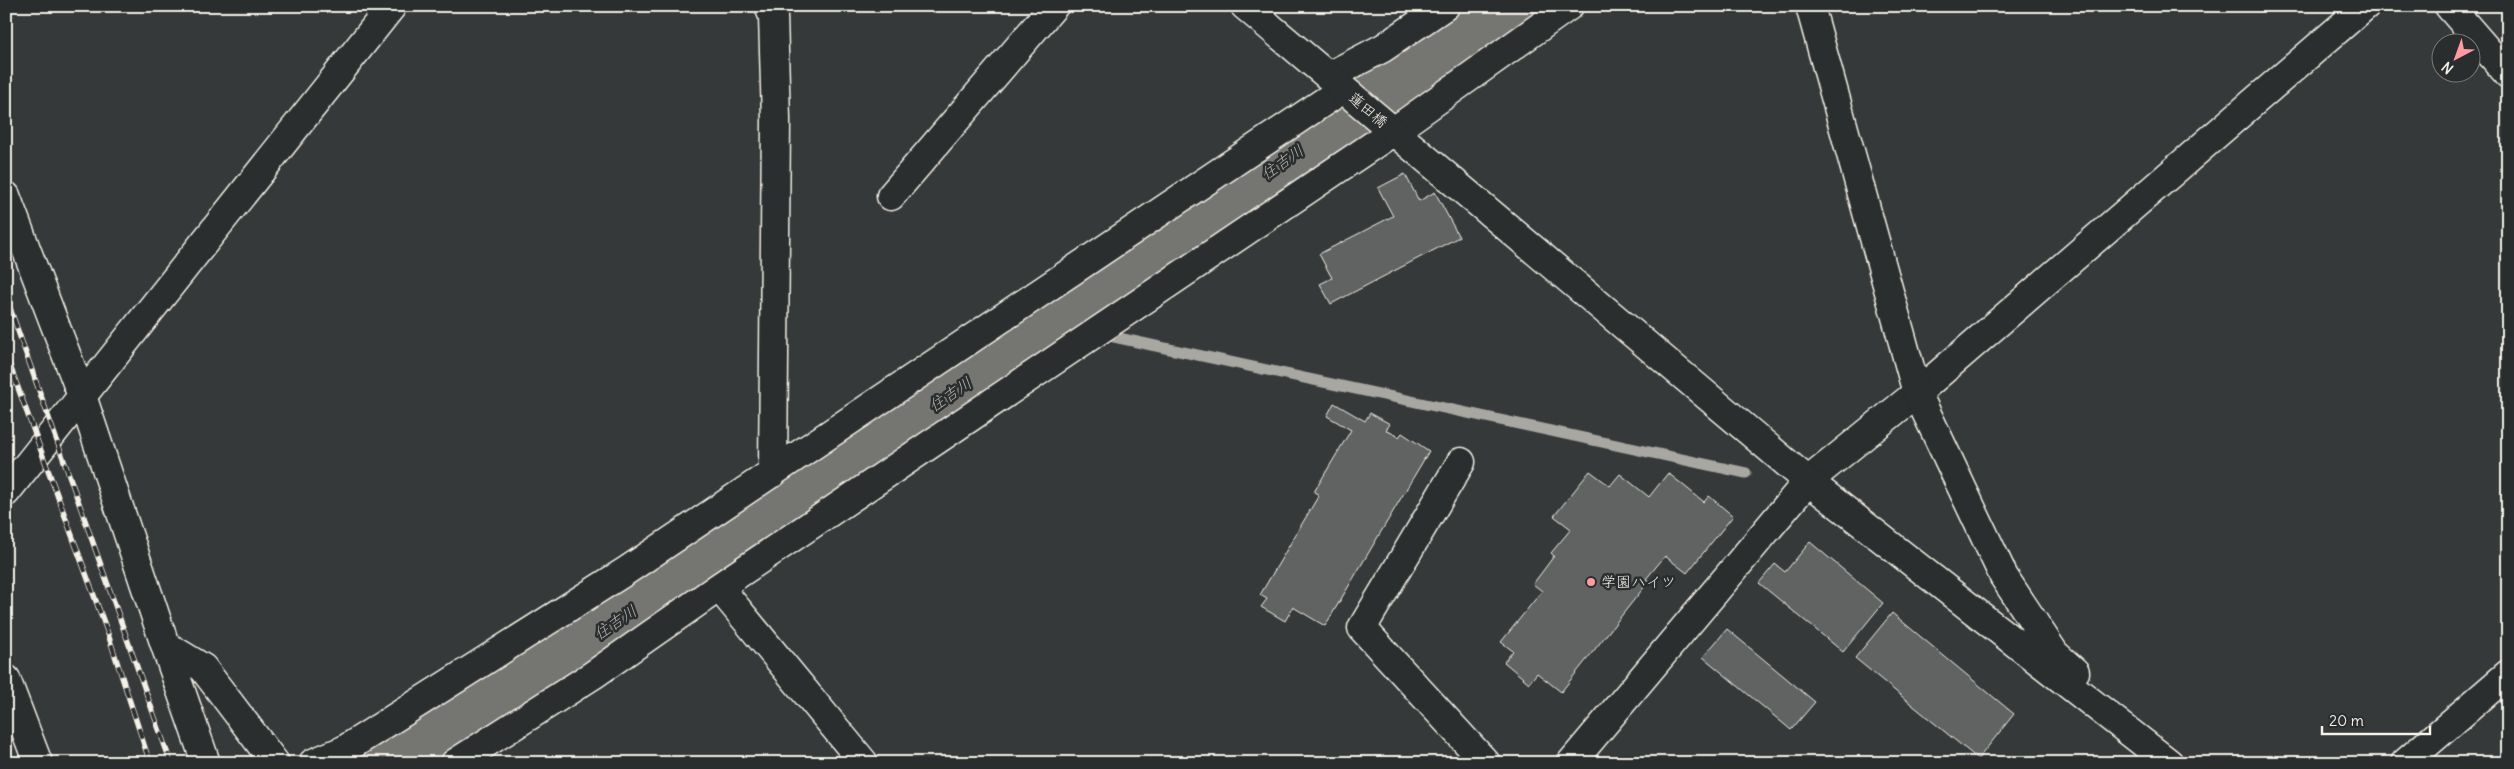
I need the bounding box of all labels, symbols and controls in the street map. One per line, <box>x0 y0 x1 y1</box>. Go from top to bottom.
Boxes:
north arrow <box>2432 32 2482 82</box>
text: N <box>2438 58 2457 78</box>
street label: 蓮田橋 <box>1345 88 1392 131</box>
water label: 住吉川 <box>1257 140 1307 184</box>
water label: 住吉川 <box>925 372 975 416</box>
place label: 学園ハイツ <box>1601 572 1676 591</box>
marker: 学園ハイツ <box>1585 576 1597 588</box>
water label: 住吉川 <box>590 600 640 644</box>
scale bar <box>2322 704 2429 736</box>
text: 20 m <box>2329 711 2364 730</box>

